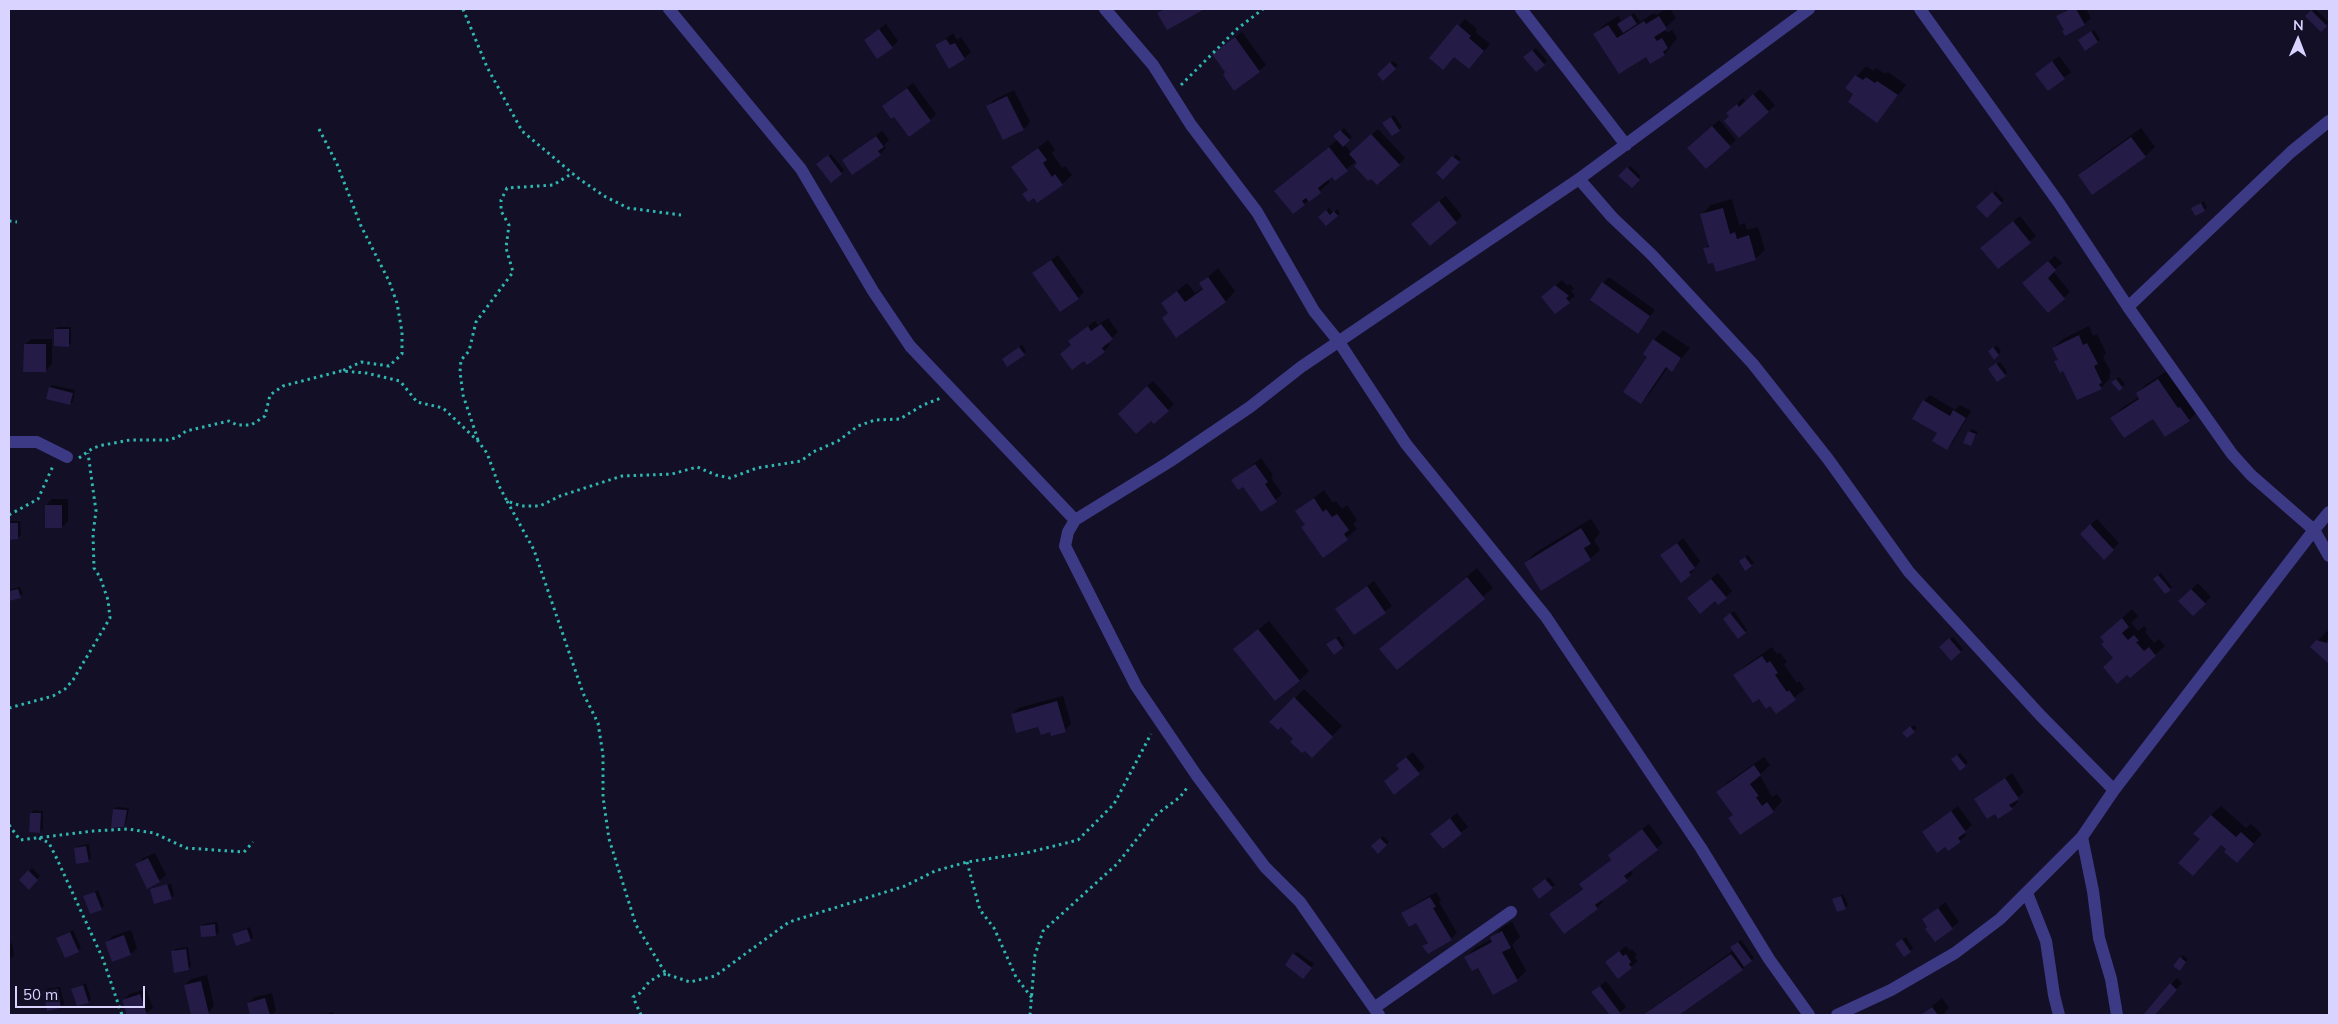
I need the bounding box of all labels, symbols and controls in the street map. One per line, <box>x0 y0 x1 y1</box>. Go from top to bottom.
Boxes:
north arrow <box>2273 15 2323 65</box>
text: N <box>2293 16 2304 34</box>
scale bar <box>18 976 148 1008</box>
text: 50 m <box>23 985 58 1004</box>

